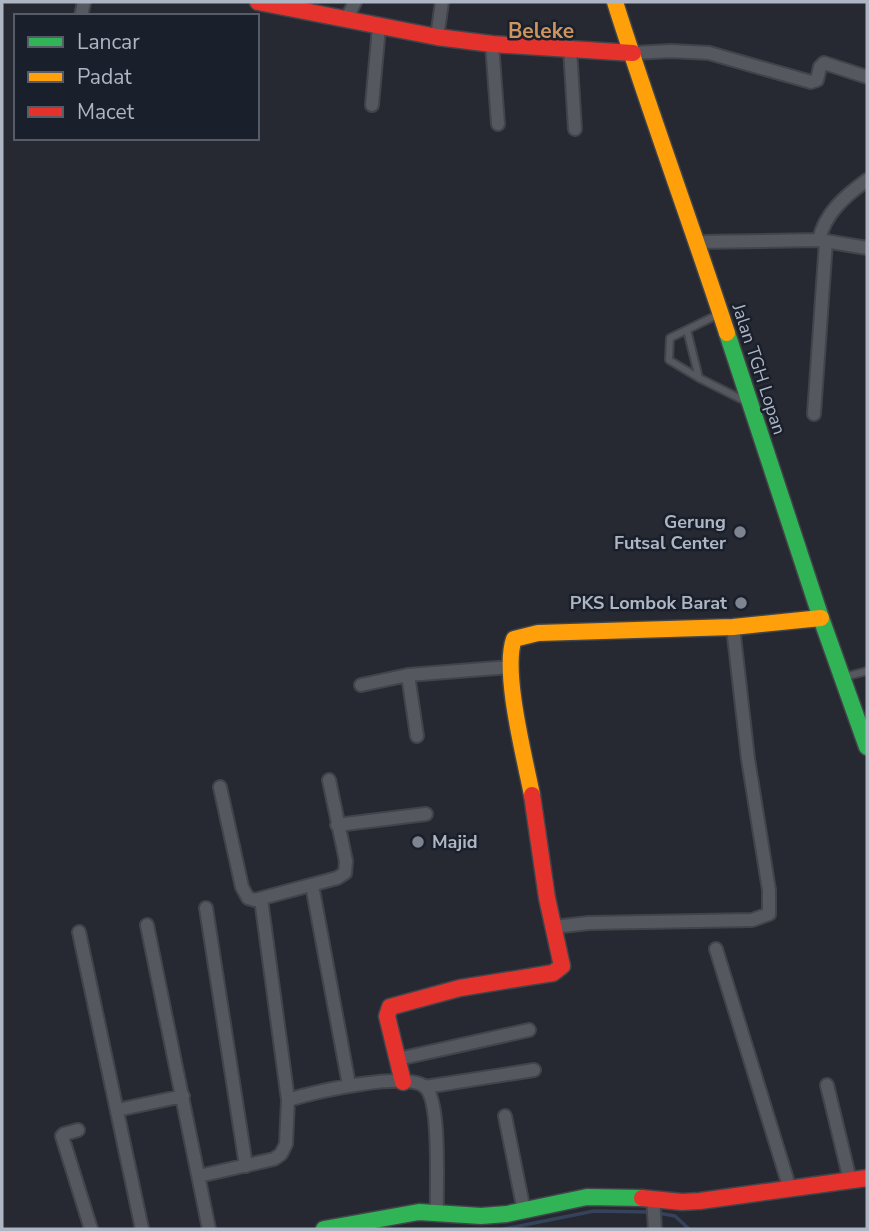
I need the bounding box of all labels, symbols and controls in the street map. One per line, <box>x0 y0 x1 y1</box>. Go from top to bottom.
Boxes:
legend <box>14 14 259 140</box>
district label: Beleke <box>508 17 574 45</box>
text: Lancar <box>77 28 140 56</box>
text: Padat <box>77 63 132 91</box>
text: Macet <box>77 98 135 126</box>
street label: Jalan TGH Lopan <box>726 299 792 438</box>
place label: Gerung Futsal Center <box>614 510 726 555</box>
marker: Gerung Futsal Center <box>732 524 748 540</box>
place label: PKS Lombok Barat <box>570 591 727 615</box>
marker: PKS Lombok Barat <box>733 595 749 611</box>
place label: Majid <box>432 830 478 854</box>
marker: Majid <box>410 834 426 850</box>

